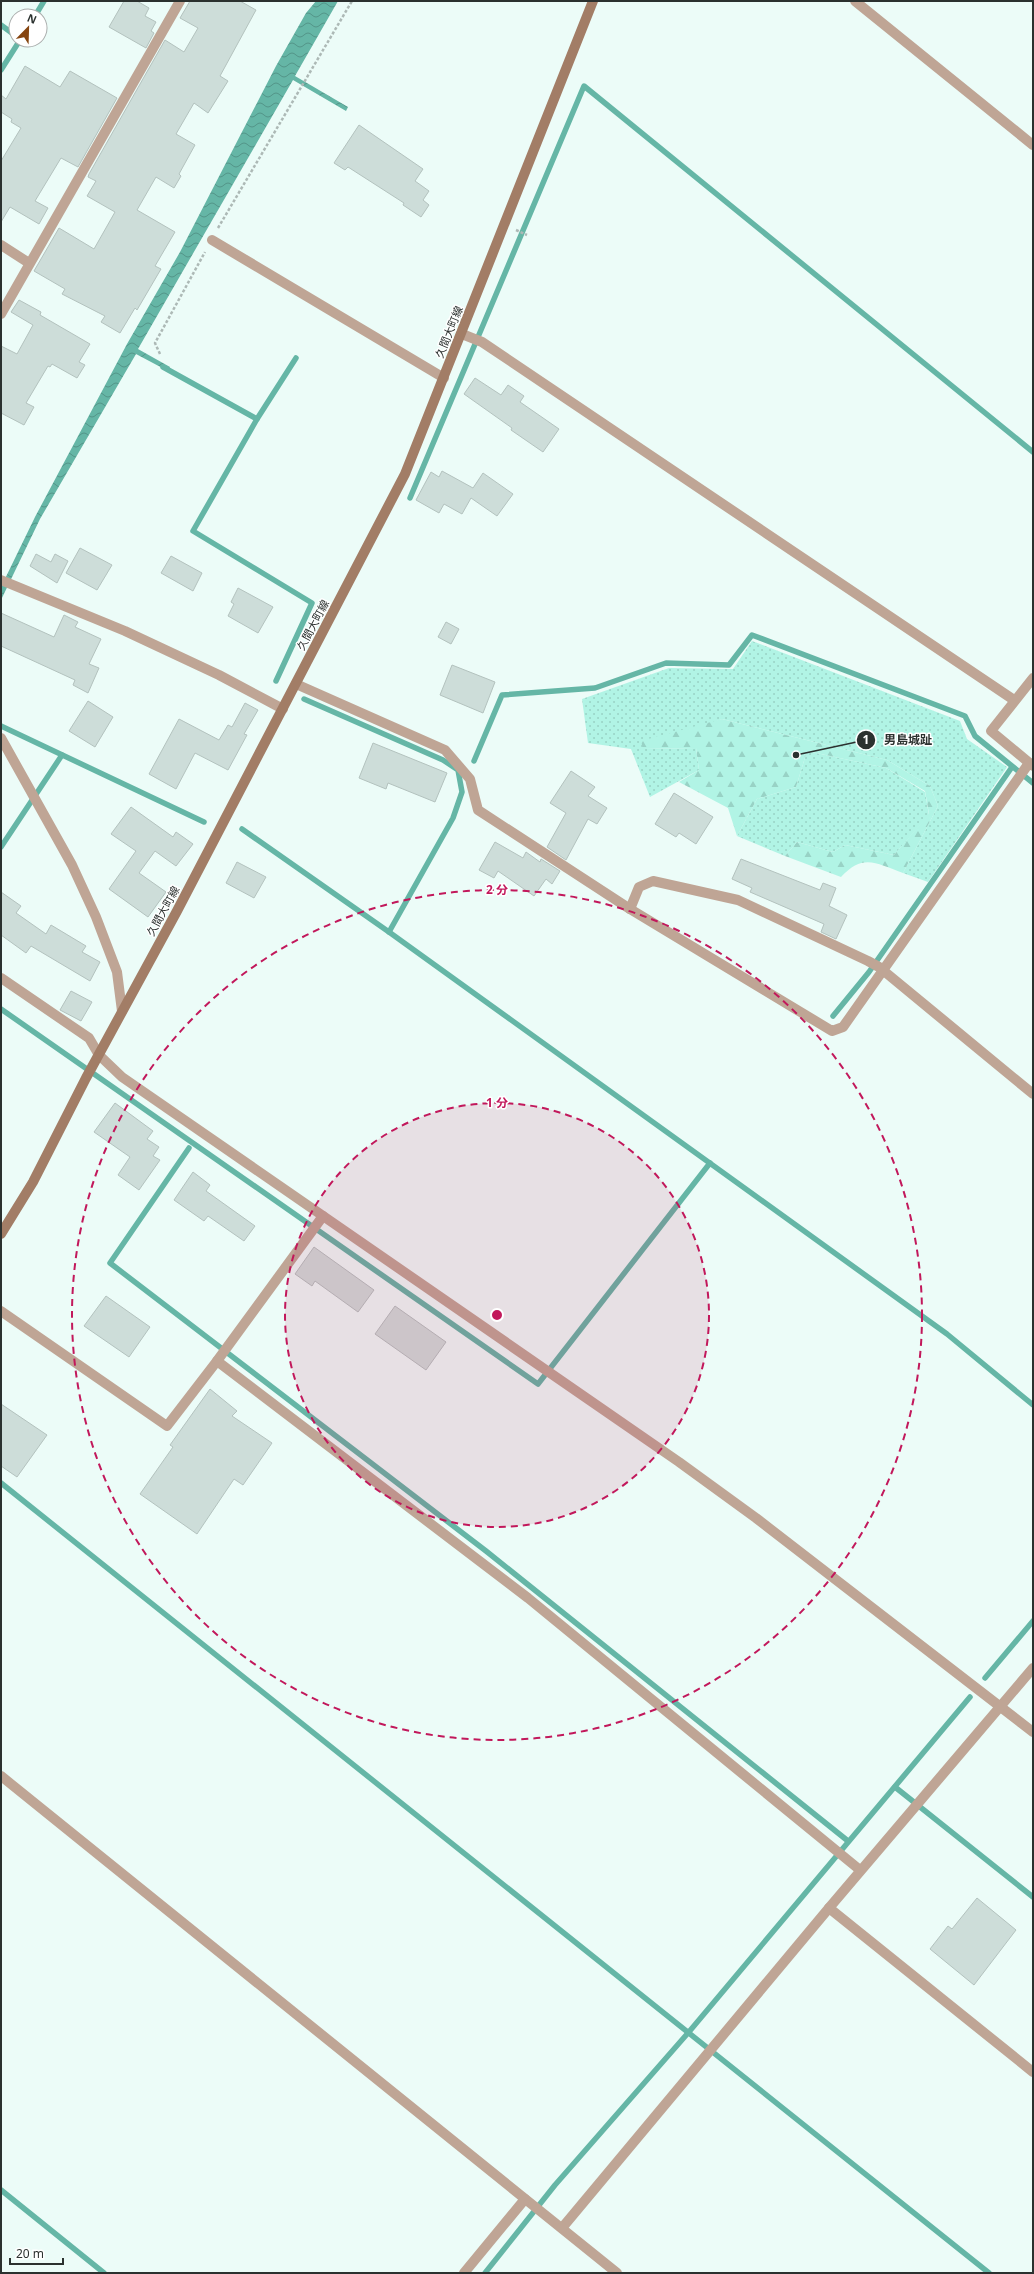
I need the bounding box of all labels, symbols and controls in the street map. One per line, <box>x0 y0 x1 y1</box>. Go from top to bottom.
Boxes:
north arrow <box>8 8 48 48</box>
text: N <box>25 10 39 27</box>
street label: 久間大町線 <box>431 304 466 360</box>
street label: 久間大町線 <box>293 597 332 653</box>
callout: 男島城趾 <box>856 728 940 752</box>
text: 1 <box>863 731 869 748</box>
text: 男島城趾 <box>884 731 932 748</box>
text: 2 分 <box>486 881 508 898</box>
street label: 久間大町線 <box>143 883 182 938</box>
text: 1 分 <box>486 1094 508 1111</box>
centre of rings <box>490 1308 504 1322</box>
scale bar <box>10 2240 63 2266</box>
text: 20 m <box>16 2245 44 2262</box>

